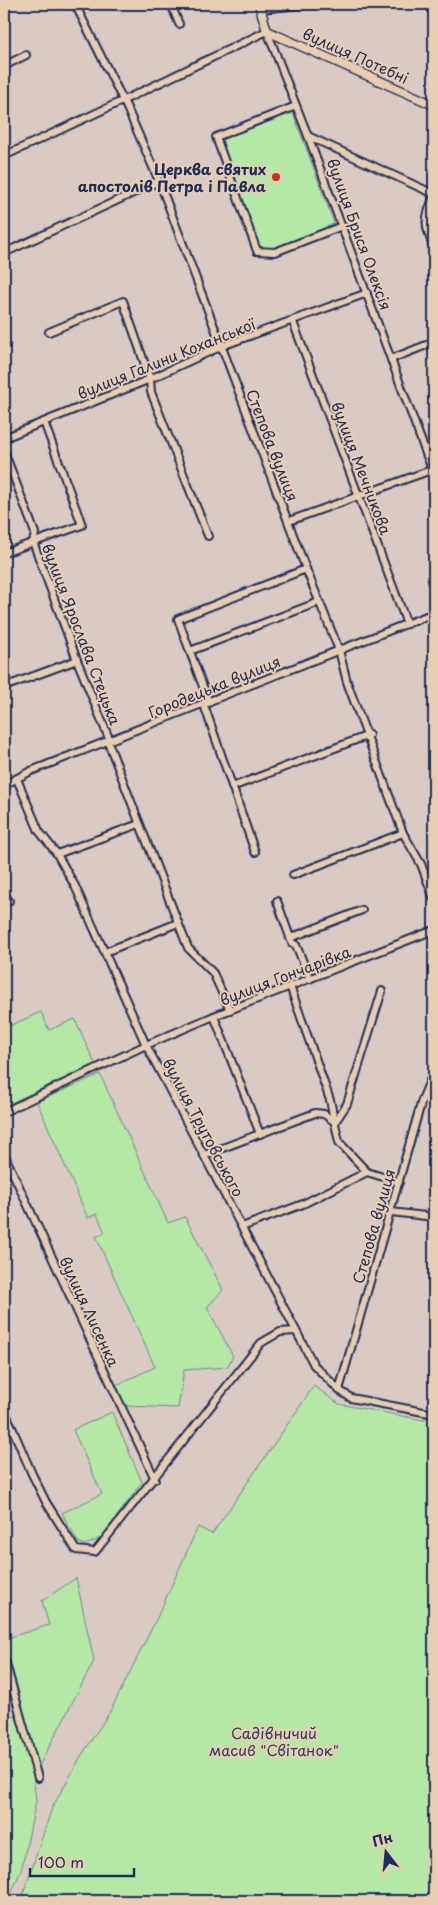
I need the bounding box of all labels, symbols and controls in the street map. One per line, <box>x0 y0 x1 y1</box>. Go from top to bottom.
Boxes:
street label: вулиця Потебні <box>299 21 413 89</box>
street label: вулиця Брися Олексія <box>322 155 398 313</box>
place label: Церква святих апостолів Петра і Павла <box>78 157 266 197</box>
marker: Церква святих апостолів Петра і Павла <box>270 171 282 183</box>
street label: вулиця Галини Коханської <box>73 311 259 404</box>
street label: Степова вулиця <box>241 386 305 504</box>
street label: вулиця Мечникова <box>326 398 398 538</box>
street label: вулиця Ярослава Стецька <box>37 540 128 729</box>
street label: Городецька вулиця <box>144 649 284 723</box>
street label: вулиця Гончарівка <box>216 939 354 1011</box>
street label: вулиця Трутовського <box>158 1053 250 1201</box>
street label: Степова вулиця <box>346 1166 400 1286</box>
street label: вулиця Лисенка <box>54 1252 126 1371</box>
park label: Садівничий масив "Світанок" <box>209 1721 339 1761</box>
text: Пн <box>370 1826 395 1852</box>
north arrow <box>360 1828 410 1878</box>
scale bar <box>30 1845 134 1877</box>
text: 100 m <box>38 1850 84 1873</box>

